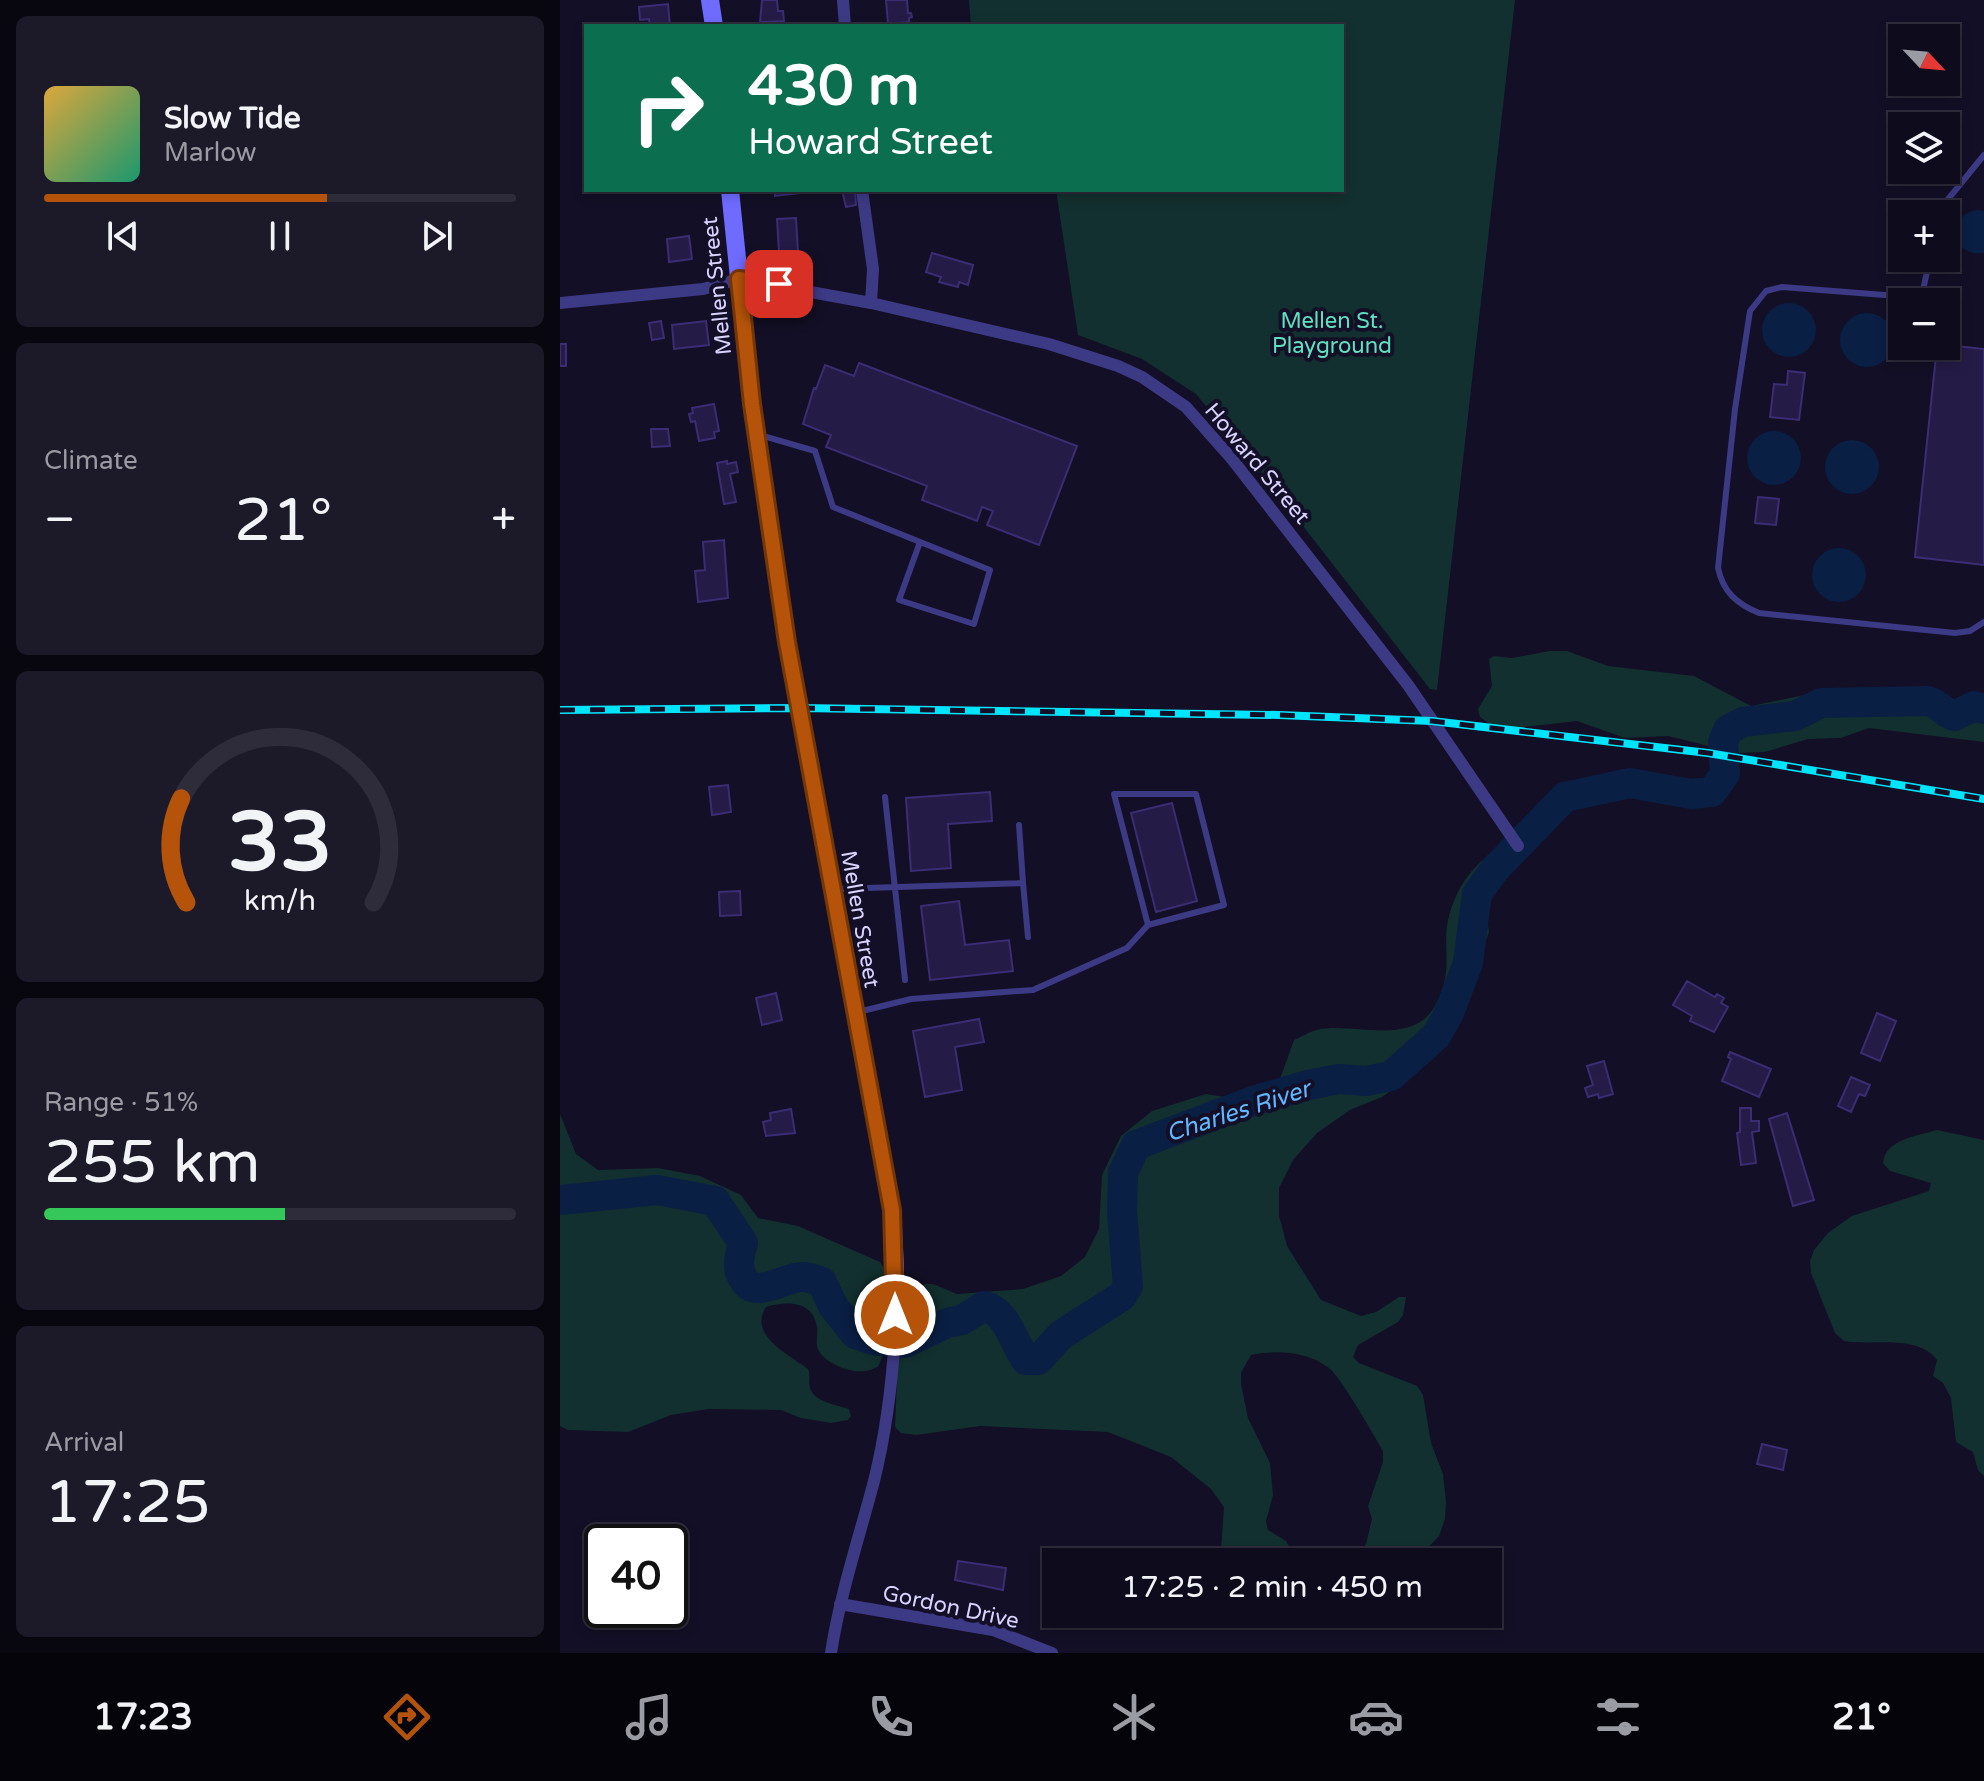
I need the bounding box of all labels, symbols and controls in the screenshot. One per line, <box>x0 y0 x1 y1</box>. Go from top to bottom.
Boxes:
north arrow <box>1888 24 1960 96</box>
map controls <box>1888 24 1960 360</box>
text: 430 m <box>748 53 919 120</box>
icon: right <box>616 56 720 160</box>
text: Slow Tide <box>164 100 301 137</box>
button: layers <box>1888 112 1960 184</box>
text: Howard Street <box>748 121 993 164</box>
text: Marlow <box>164 137 256 168</box>
button: + <box>1888 200 1960 272</box>
icon: previous <box>101 214 145 258</box>
icon: pause <box>258 214 302 258</box>
icon: next <box>415 214 459 258</box>
street label: Mellen Street <box>697 216 737 356</box>
pin <box>745 250 813 318</box>
icon: arrive <box>757 262 801 306</box>
button: − <box>1888 288 1960 360</box>
park label: Mellen St. Playground <box>1272 308 1392 359</box>
street label: Howard Street <box>1199 398 1315 529</box>
text: Climate <box>44 445 138 476</box>
text: 21° <box>234 485 332 557</box>
text: − <box>44 494 75 547</box>
text: + <box>491 494 516 547</box>
text: 33 <box>228 792 332 892</box>
street label: Mellen Street <box>835 849 885 990</box>
text: km/h <box>244 884 316 918</box>
water label: Charles River <box>1162 1074 1316 1148</box>
text: Range · 51% <box>44 1087 198 1118</box>
text: 255 km <box>44 1127 260 1199</box>
position arrow <box>853 1273 937 1357</box>
text: Arrival <box>44 1427 124 1458</box>
text: 17:25 <box>44 1467 210 1539</box>
speed limit sign: 40 <box>584 1524 688 1628</box>
text: 17:25 · 2 min · 450 m <box>1121 1569 1423 1606</box>
street label: Gordon Drive <box>880 1580 1021 1634</box>
icon: directions <box>379 1689 435 1745</box>
icon: music <box>621 1689 677 1745</box>
icon: phone <box>863 1689 919 1745</box>
icon: climate <box>1106 1689 1162 1745</box>
icon: car <box>1348 1689 1404 1745</box>
icon: filters <box>1590 1689 1646 1745</box>
text: 17:23 <box>93 1696 193 1739</box>
text: 21° <box>1832 1696 1891 1739</box>

